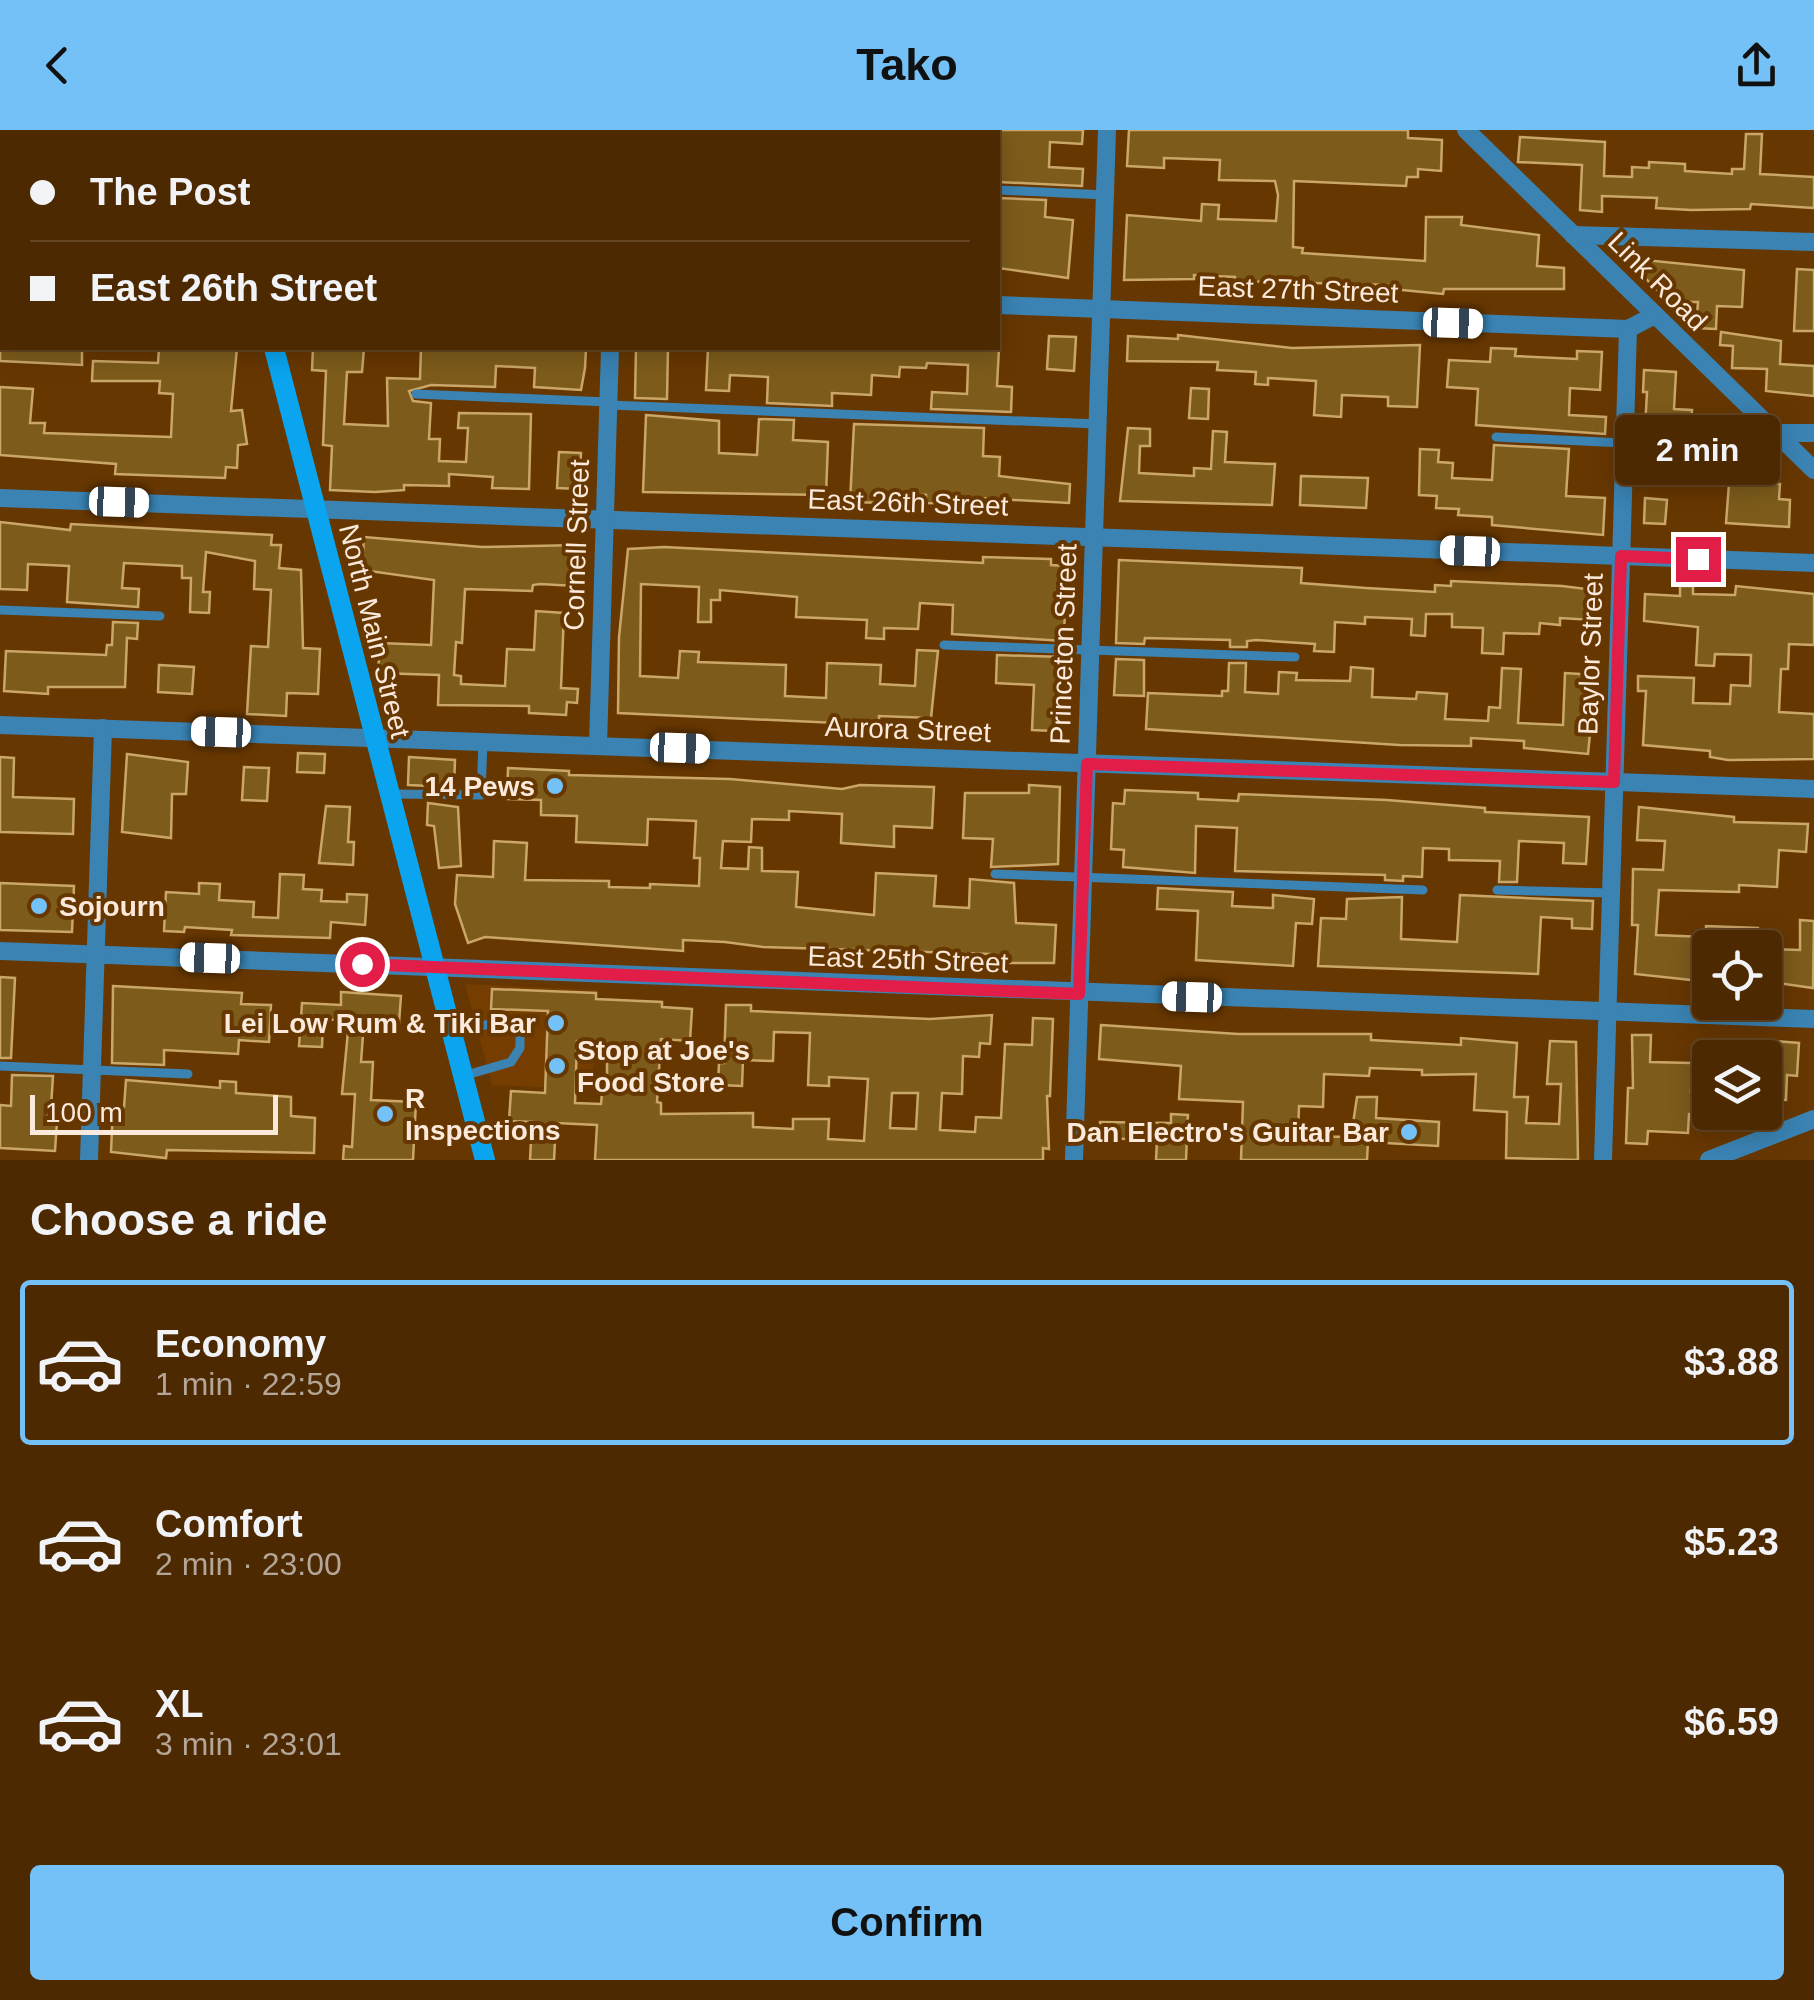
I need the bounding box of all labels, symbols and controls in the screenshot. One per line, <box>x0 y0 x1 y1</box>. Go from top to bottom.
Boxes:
icon: back <box>30 38 85 93</box>
icon: share <box>1729 38 1784 93</box>
text: Tako <box>856 39 958 90</box>
text: The Post <box>90 171 250 213</box>
street label: Link Road <box>1602 226 1713 337</box>
text: East 26th Street <box>90 267 377 309</box>
street label: East 27th Street <box>1197 271 1399 309</box>
car <box>1422 307 1484 339</box>
callout: 2 min <box>1616 414 1780 484</box>
text: 2 min <box>1656 432 1739 468</box>
street label: Cornell Street <box>558 459 595 631</box>
street label: East 26th Street <box>807 484 1009 522</box>
car <box>88 486 150 518</box>
street label: North Main Street <box>333 521 416 742</box>
car <box>1439 535 1501 567</box>
route end <box>1676 537 1721 582</box>
street label: Princeton Street <box>1045 543 1083 745</box>
street label: Baylor Street <box>1572 572 1609 735</box>
street label: Aurora Street <box>824 711 992 748</box>
car <box>190 716 252 748</box>
car <box>649 732 711 764</box>
place label: 14 Pews <box>424 771 535 802</box>
marker: 14 Pews <box>544 775 566 797</box>
place label: Sojourn <box>59 891 165 922</box>
marker: Sojourn <box>28 895 50 917</box>
map controls <box>1692 930 1782 1130</box>
button: locate <box>1692 930 1782 1020</box>
street label: East 25th Street <box>807 941 1009 979</box>
car <box>179 942 241 974</box>
route start <box>340 942 385 987</box>
car <box>1161 981 1223 1013</box>
place label: Lei Low Rum & Tiki Bar <box>224 1008 536 1039</box>
marker: Lei Low Rum & Tiki Bar <box>545 1012 567 1034</box>
place label: Stop at Joe's Food Store <box>577 1035 750 1098</box>
button: layers <box>1692 1040 1782 1130</box>
marker: Stop at Joe's Food Store <box>546 1055 568 1077</box>
place label: R Inspections <box>405 1083 561 1146</box>
scale bar <box>30 1090 278 1134</box>
text: 100 m <box>45 1097 123 1128</box>
marker: R Inspections <box>374 1103 396 1125</box>
place label: Dan Electro's Guitar Bar <box>1066 1117 1389 1148</box>
marker: Dan Electro's Guitar Bar <box>1398 1121 1420 1143</box>
text: Choose a ride <box>30 1194 328 1245</box>
icon: car <box>35 1318 125 1408</box>
text: Economy <box>155 1323 326 1365</box>
text: $3.88 <box>1684 1341 1779 1383</box>
text: 1 min · 22:59 <box>155 1366 342 1402</box>
icon: car <box>35 1498 125 1588</box>
text: Comfort <box>155 1503 303 1545</box>
text: $5.23 <box>1684 1521 1779 1563</box>
text: 2 min · 23:00 <box>155 1546 342 1582</box>
icon: car <box>35 1678 125 1768</box>
text: XL <box>155 1683 204 1725</box>
text: $6.59 <box>1684 1701 1779 1743</box>
text: 3 min · 23:01 <box>155 1726 342 1762</box>
button: Confirm <box>30 1865 1784 1980</box>

